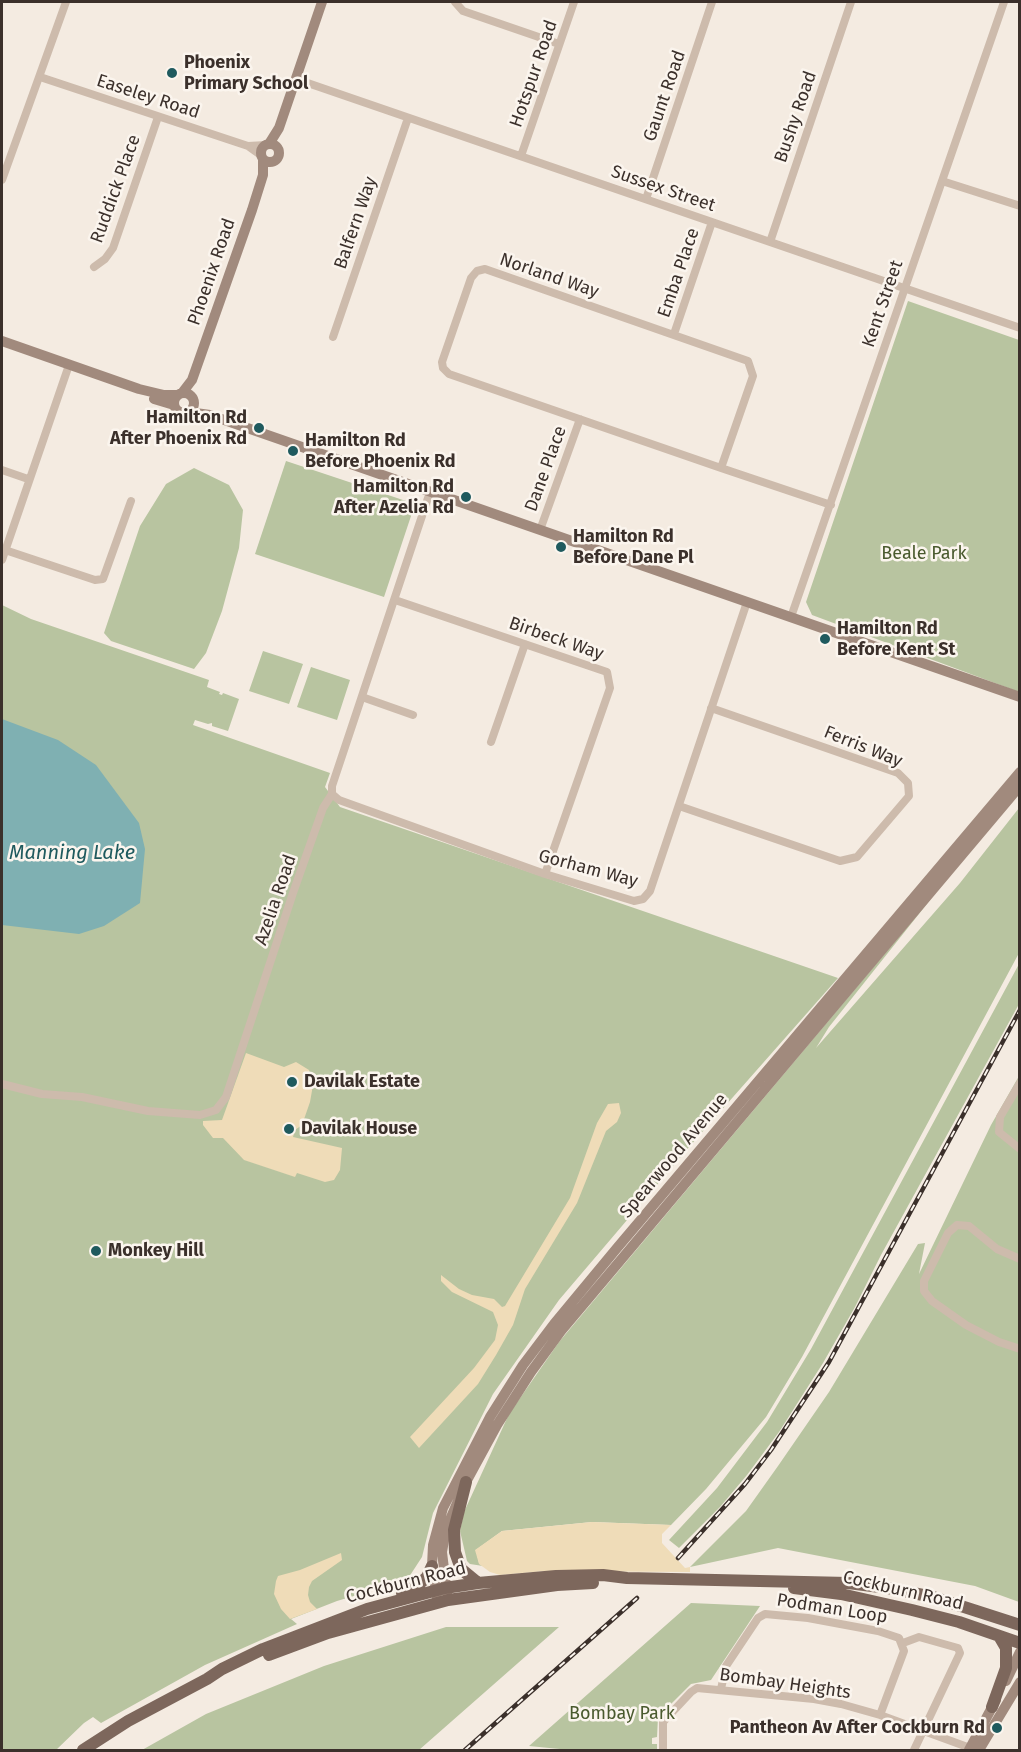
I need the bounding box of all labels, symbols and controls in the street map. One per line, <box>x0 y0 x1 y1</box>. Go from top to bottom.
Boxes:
street label: Hotspur Road <box>506 18 562 130</box>
street label: Gaunt Road <box>639 48 691 144</box>
place label: Phoenix Primary School <box>184 52 308 94</box>
marker: Phoenix Primary School <box>165 66 179 80</box>
street label: Bushy Road <box>770 68 822 166</box>
street label: Easeley Road <box>94 70 202 124</box>
street label: Ruddick Place <box>86 132 146 246</box>
street label: Sussex Street <box>608 161 718 217</box>
street label: Balfern Way <box>330 174 382 272</box>
street label: Phoenix Road <box>184 216 240 328</box>
street label: Emba Place <box>654 225 704 321</box>
street label: Norland Way <box>497 249 601 303</box>
street label: Kent Street <box>858 258 908 350</box>
place label: Hamilton Rd After Phoenix Rd <box>110 407 247 450</box>
marker: Hamilton Rd After Phoenix Rd <box>252 421 266 435</box>
street label: Dane Place <box>521 423 571 515</box>
place label: Hamilton Rd Before Phoenix Rd <box>305 430 456 472</box>
marker: Hamilton Rd Before Phoenix Rd <box>286 444 300 458</box>
place label: Hamilton Rd After Azelia Rd <box>334 476 454 518</box>
marker: Hamilton Rd After Azelia Rd <box>459 490 473 504</box>
place label: Hamilton Rd Before Dane Pl <box>573 526 694 568</box>
marker: Hamilton Rd Before Dane Pl <box>554 540 568 554</box>
park label: Beale Park <box>881 543 967 565</box>
street label: Birbeck Way <box>506 613 606 665</box>
place label: Hamilton Rd Before Kent St <box>837 618 956 660</box>
marker: Hamilton Rd Before Kent St <box>818 632 832 646</box>
street label: Ferris Way <box>821 721 905 773</box>
water label: Manning Lake <box>9 841 135 865</box>
street label: Gorham Way <box>536 845 640 893</box>
street label: Azelia Road <box>250 852 302 948</box>
place label: Davilak Estate <box>304 1071 420 1093</box>
marker: Davilak Estate <box>285 1075 299 1089</box>
street label: Spearwood Avenue <box>616 1089 732 1223</box>
place label: Davilak House <box>301 1118 417 1140</box>
marker: Davilak House <box>282 1122 296 1136</box>
place label: Monkey Hill <box>108 1240 204 1262</box>
marker: Monkey Hill <box>89 1244 103 1258</box>
street label: Cockburn Road <box>344 1558 468 1608</box>
street label: Cockburn Road <box>841 1567 965 1615</box>
street label: Podman Loop <box>775 1590 889 1628</box>
street label: Bombay Heights <box>718 1664 852 1704</box>
park label: Bombay Park <box>569 1703 675 1725</box>
place label: Pantheon Av After Cockburn Rd <box>730 1717 985 1739</box>
marker: Pantheon Av After Cockburn Rd <box>990 1721 1004 1735</box>

